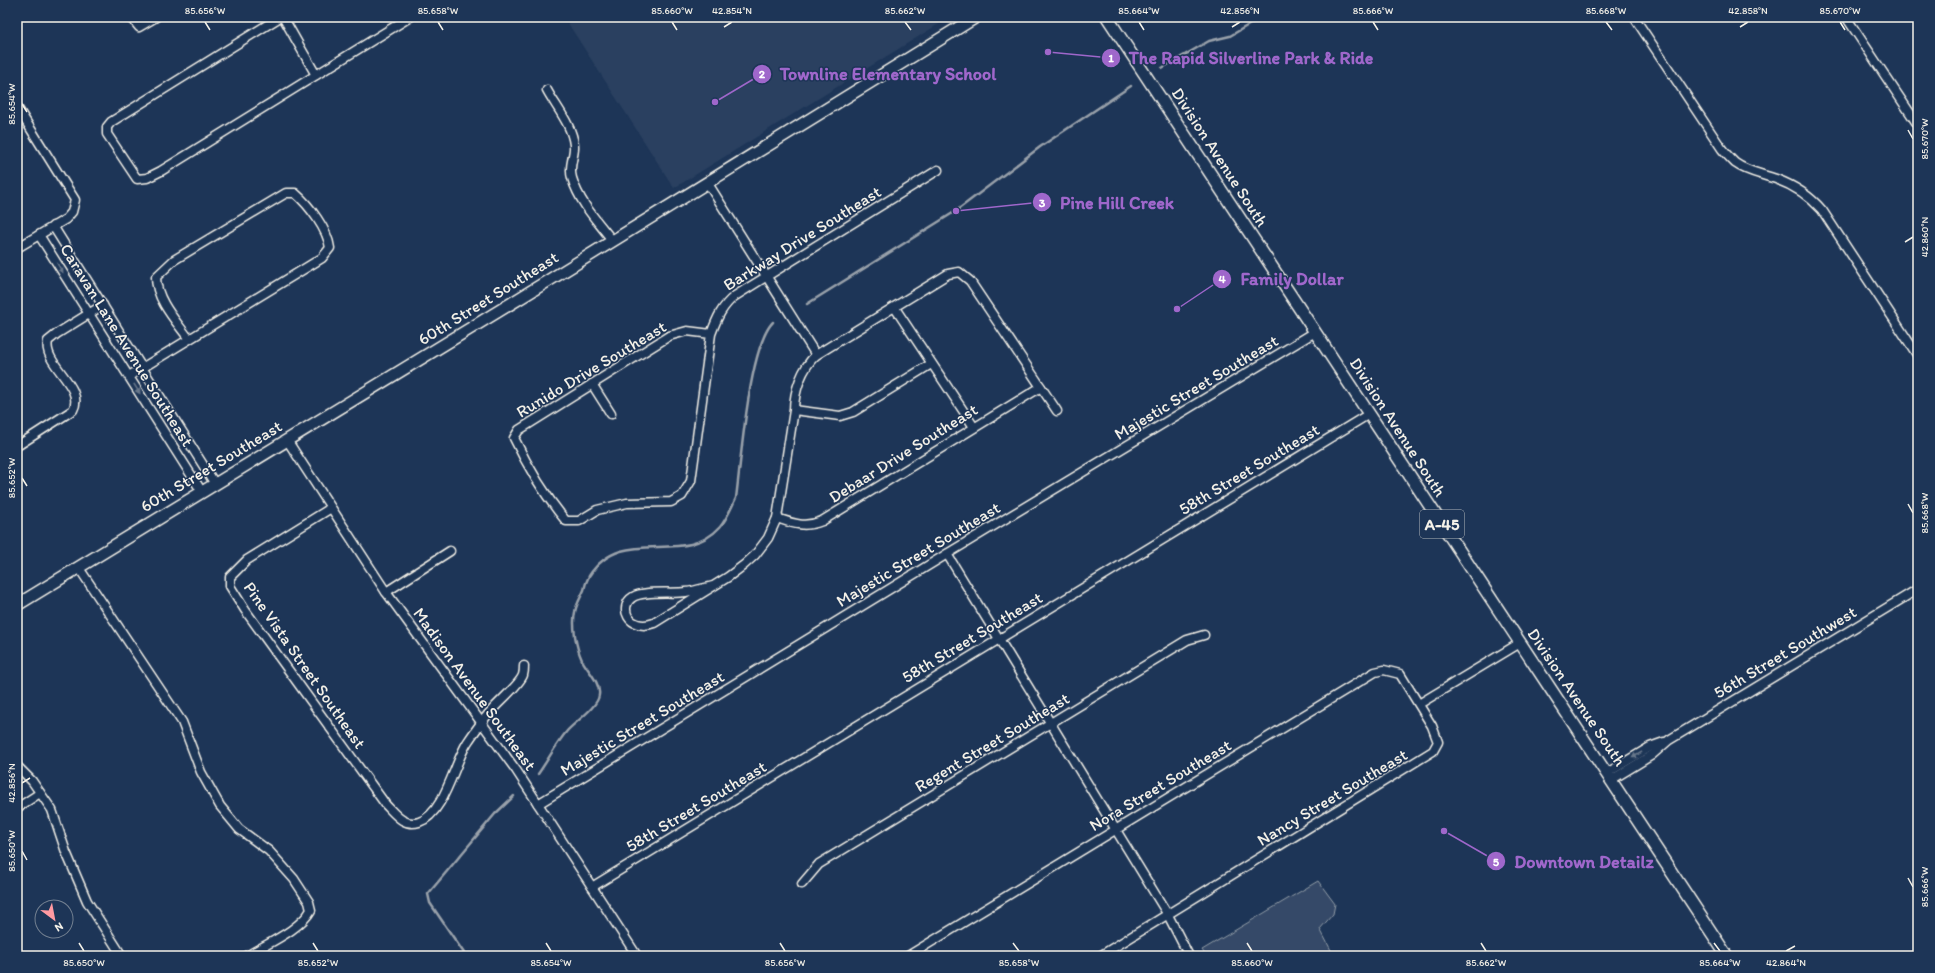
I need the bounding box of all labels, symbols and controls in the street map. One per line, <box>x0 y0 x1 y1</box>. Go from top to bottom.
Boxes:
text: 85.656°W <box>185 4 226 17</box>
text: 85.658°W <box>418 4 459 17</box>
text: 85.660°W <box>651 4 693 17</box>
text: 42.854°N <box>712 4 752 17</box>
text: 85.662°W <box>885 4 926 17</box>
text: 85.664°W <box>1118 4 1160 17</box>
text: 42.856°N <box>1220 4 1260 17</box>
text: 85.666°W <box>1353 4 1394 17</box>
text: 85.668°W <box>1586 4 1627 17</box>
text: 42.858°N <box>1728 4 1768 17</box>
text: 85.670°W <box>1819 4 1861 17</box>
callout: The Rapid Silverline Park & Ride <box>1101 43 1382 73</box>
text: The Rapid Silverline Park & Ride <box>1128 47 1374 69</box>
text: 1 <box>1108 51 1114 65</box>
callout: Townline Elementary School <box>752 59 1003 89</box>
text: Townline Elementary School <box>779 63 997 85</box>
text: 2 <box>759 67 766 81</box>
text: 85.654°W <box>5 83 18 125</box>
street label: Division Avenue South <box>1168 84 1273 230</box>
text: 85.670°W <box>1918 118 1931 160</box>
street label: Barkway Drive Southeast <box>720 181 884 295</box>
callout: Pine Hill Creek <box>1032 187 1182 217</box>
text: Pine Hill Creek <box>1060 192 1175 214</box>
text: 3 <box>1039 196 1046 210</box>
text: 42.860°N <box>1918 217 1931 257</box>
street label: Caravan Lane Avenue Southeast <box>56 240 198 450</box>
street label: 60th Street Southeast <box>414 247 562 349</box>
one-way arrow <box>56 262 64 273</box>
callout: Family Dollar <box>1212 264 1351 294</box>
text: Family Dollar <box>1240 268 1344 290</box>
text: 4 <box>1218 272 1226 286</box>
street label: Runido Drive Southeast <box>513 316 670 422</box>
street label: Majestic Street Southeast <box>1111 330 1282 444</box>
street label: Division Avenue South <box>1346 354 1451 500</box>
one-way arrow <box>133 384 141 394</box>
street label: Debaar Drive Southeast <box>825 399 982 507</box>
street label: 60th Street Southeast <box>137 416 285 516</box>
street label: 58th Street Southeast <box>1175 419 1323 519</box>
text: 85.652°W <box>5 457 18 498</box>
text: 85.668°W <box>1918 492 1931 533</box>
street label: Majestic Street Southeast <box>833 497 1004 611</box>
road number: A-45 <box>1420 510 1464 538</box>
street label: Pine Vista Street Southeast <box>240 578 370 752</box>
street label: 58th Street Southeast <box>898 587 1046 687</box>
street label: 56th Street Southwest <box>1710 602 1860 702</box>
street label: Madison Avenue Southeast <box>409 604 541 774</box>
street label: Division Avenue South <box>1524 624 1631 770</box>
street label: Majestic Street Southeast <box>557 666 728 780</box>
street label: Regent Street Southeast <box>911 688 1073 796</box>
street label: Nora Street Southeast <box>1086 734 1235 835</box>
street label: Nancy Street Southeast <box>1253 744 1411 850</box>
one-way arrow <box>1631 751 1643 758</box>
street label: 58th Street Southeast <box>622 756 770 856</box>
text: 42.856°N <box>5 763 18 803</box>
text: 85.650°W <box>5 830 18 872</box>
callout: Downtown Detailz <box>1486 846 1661 876</box>
text: Downtown Detailz <box>1514 851 1655 873</box>
text: 5 <box>1493 855 1500 869</box>
text: 85.666°W <box>1918 866 1931 907</box>
north arrow <box>34 899 74 939</box>
text: N <box>52 920 66 935</box>
text: 85.650°W <box>63 956 105 969</box>
text: 85.652°W <box>298 956 339 969</box>
text: 85.654°W <box>530 956 572 969</box>
text: 85.656°W <box>765 956 806 969</box>
text: 85.658°W <box>999 956 1040 969</box>
text: 85.660°W <box>1231 956 1273 969</box>
text: 85.662°W <box>1466 956 1507 969</box>
text: 85.664°W <box>1699 956 1741 969</box>
text: 42.864°N <box>1766 956 1806 969</box>

